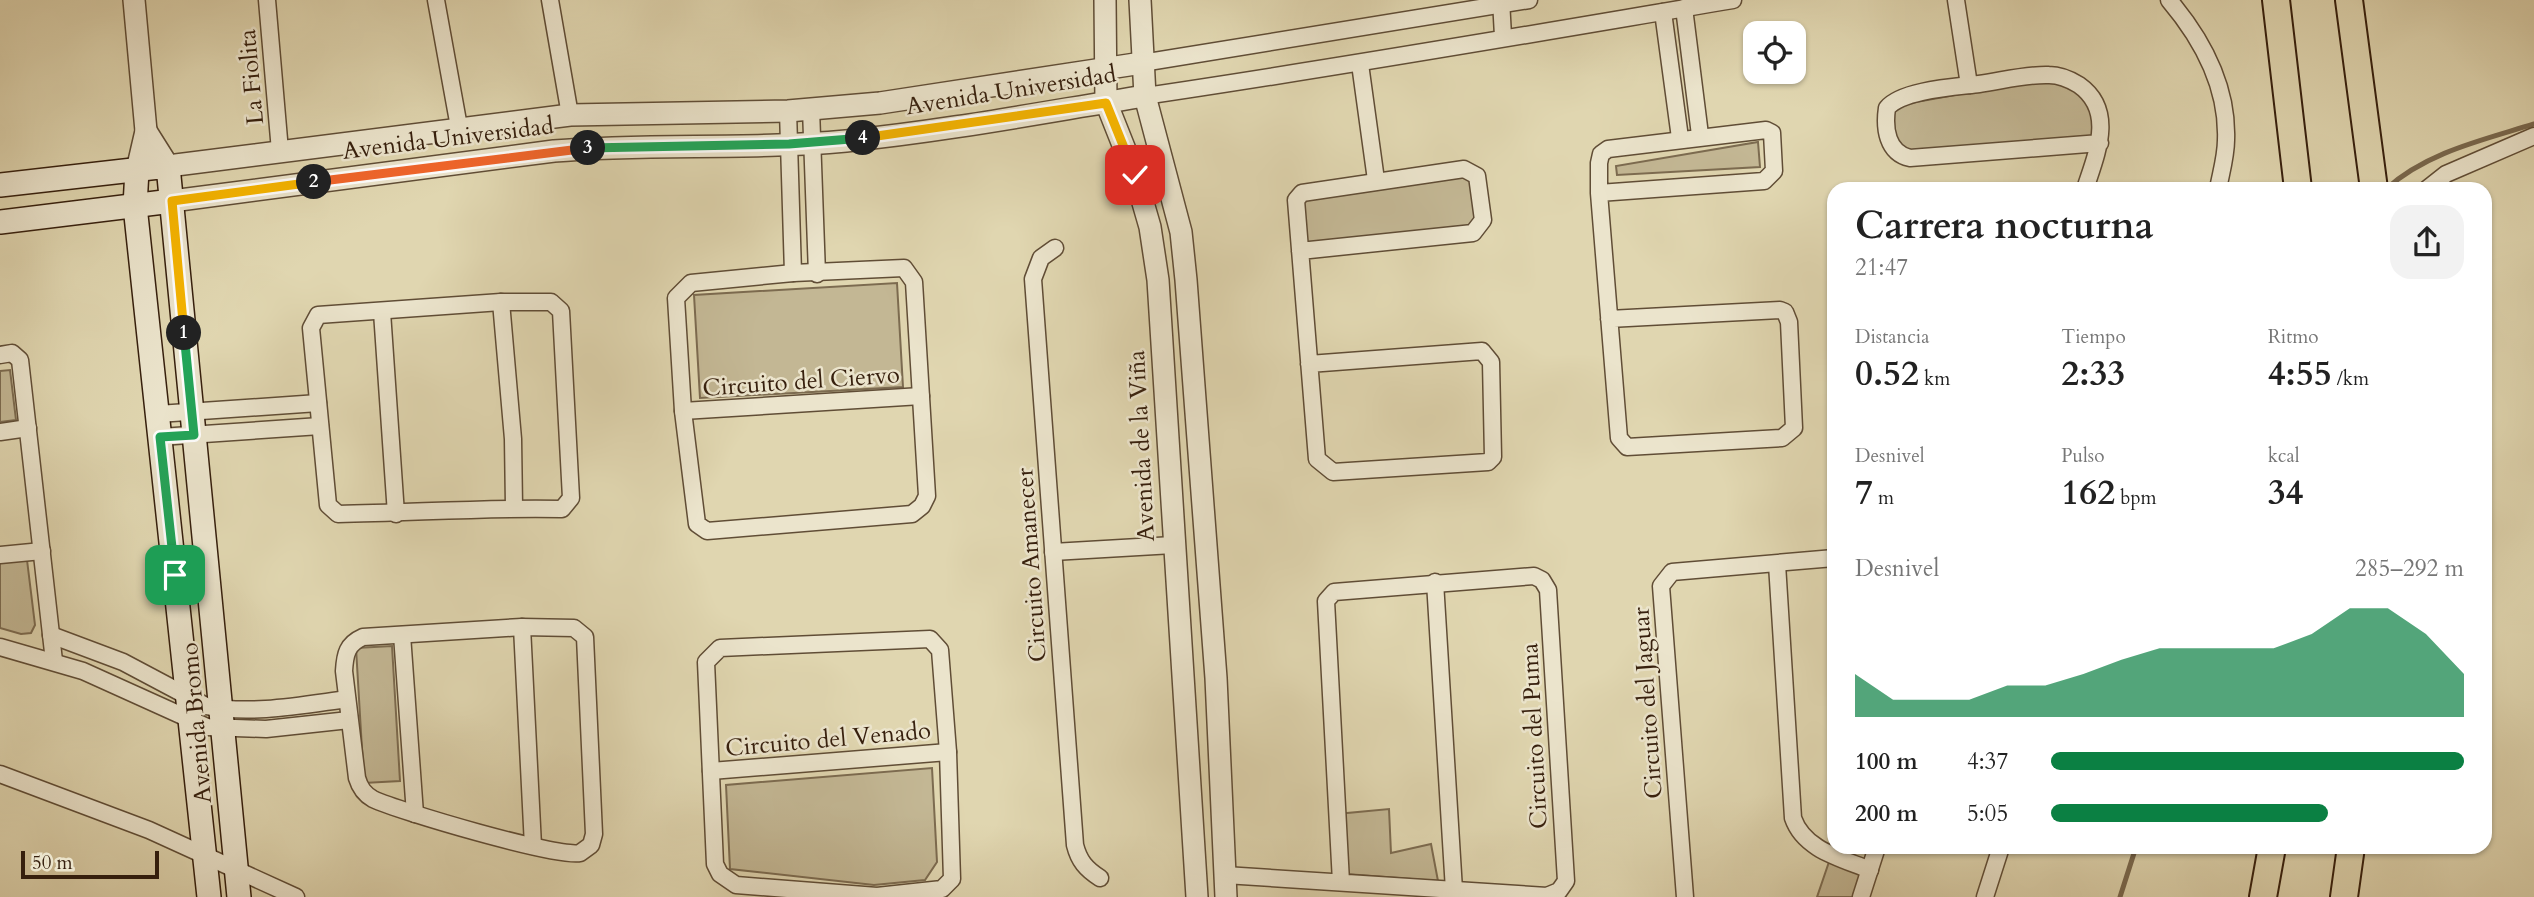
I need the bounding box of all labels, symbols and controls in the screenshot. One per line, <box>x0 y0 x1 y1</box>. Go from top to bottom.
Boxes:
map controls <box>1743 21 1806 84</box>
button: locate <box>1743 21 1806 84</box>
street label: La Fiolita <box>231 27 272 126</box>
street label: Avenida Universidad <box>904 58 1119 123</box>
street label: Avenida Universidad <box>341 109 556 168</box>
pin: 4 <box>846 120 880 156</box>
text: 4 <box>858 124 867 150</box>
pin: 3 <box>570 130 606 166</box>
text: 3 <box>583 134 592 160</box>
pin <box>1105 145 1165 205</box>
icon: check <box>1116 156 1154 194</box>
pin: 2 <box>296 164 332 200</box>
text: 2 <box>309 168 318 194</box>
text: Carrera nocturna <box>1855 200 2154 252</box>
button: share <box>2390 205 2464 279</box>
text: 21:47 <box>1855 252 1908 283</box>
pin: 1 <box>166 316 202 350</box>
text: 1 <box>179 319 188 345</box>
text: Distancia <box>1855 324 1929 350</box>
text: Tiempo <box>2061 324 2126 350</box>
text: Ritmo <box>2268 324 2319 350</box>
street label: Avenida de la Viña <box>1120 349 1163 542</box>
text: 0.52 <box>1855 350 1919 398</box>
text: 2:33 <box>2061 350 2125 398</box>
text: 4:55 <box>2268 350 2332 398</box>
street label: Circuito del Ciervo <box>701 358 901 405</box>
text: km <box>1919 366 1950 392</box>
text: /km <box>2332 366 2369 392</box>
text: Desnivel <box>1855 443 1925 469</box>
text: Pulso <box>2061 443 2104 469</box>
text: kcal <box>2268 443 2300 469</box>
street label: Circuito Amanecer <box>1008 467 1055 663</box>
text: 7 <box>1855 469 1873 517</box>
text: 162 <box>2061 469 2115 517</box>
text: 34 <box>2268 469 2304 517</box>
text: m <box>1873 485 1894 511</box>
text: bpm <box>2115 485 2157 511</box>
pin <box>145 545 205 605</box>
text: Desnivel <box>1855 553 1939 584</box>
text: 285–292 m <box>2355 553 2464 584</box>
icon: arrive <box>156 556 194 594</box>
street label: Circuito del Jaguar <box>1624 606 1671 800</box>
street label: Avenida Bromo <box>173 641 220 805</box>
street label: Circuito del Puma <box>1513 642 1556 830</box>
street label: Circuito del Venado <box>724 714 932 765</box>
text: 100 m <box>1855 746 1918 777</box>
text: 4:37 <box>1967 746 2008 777</box>
text: 200 m <box>1855 798 1918 829</box>
text: 5:05 <box>1967 798 2008 829</box>
scale bar <box>21 848 159 880</box>
text: 50 m <box>32 850 73 876</box>

